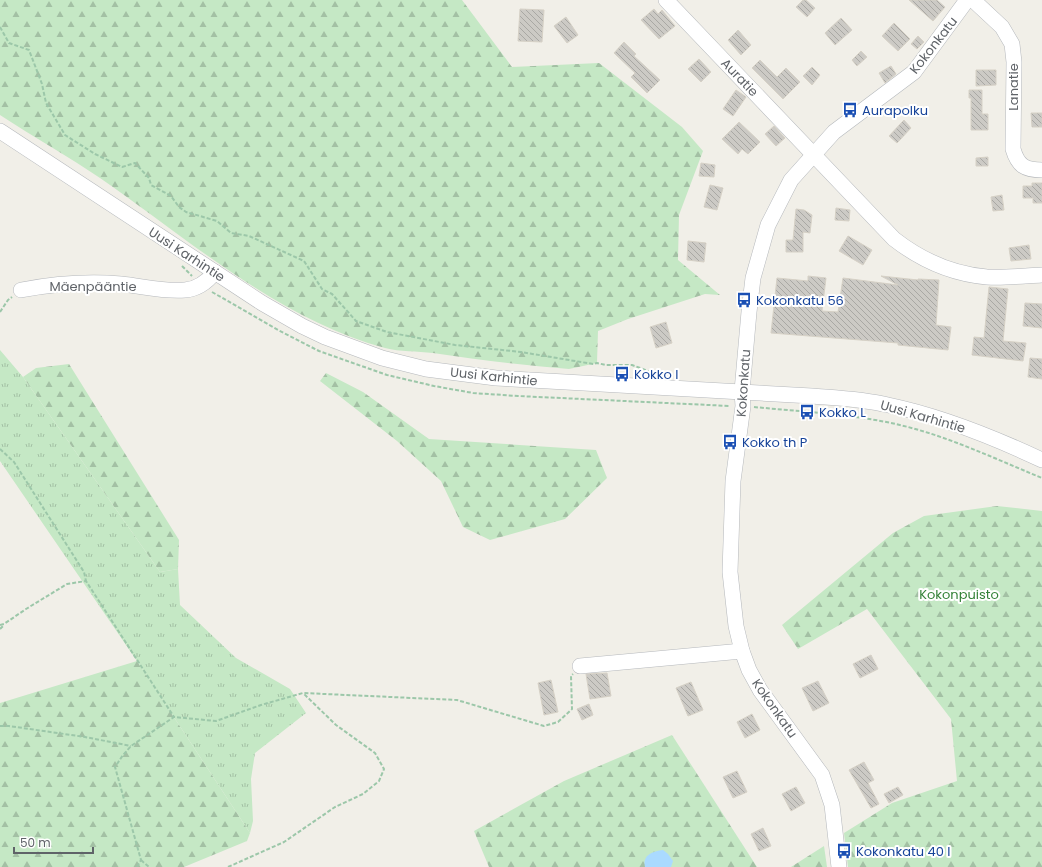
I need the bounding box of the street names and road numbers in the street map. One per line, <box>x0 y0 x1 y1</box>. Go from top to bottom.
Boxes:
street label: Kokonkatu <box>905 13 962 78</box>
street label: Auratie <box>717 54 763 101</box>
street label: Lanatie <box>1004 63 1023 111</box>
street label: Uusi Karhintie <box>145 223 229 286</box>
street label: Mäenpääntie <box>49 277 137 296</box>
street label: Kokonkatu <box>732 348 755 418</box>
street label: Uusi Karhintie <box>449 362 539 391</box>
street label: Uusi Karhintie <box>878 395 968 438</box>
street label: Kokonkatu <box>747 675 802 742</box>

